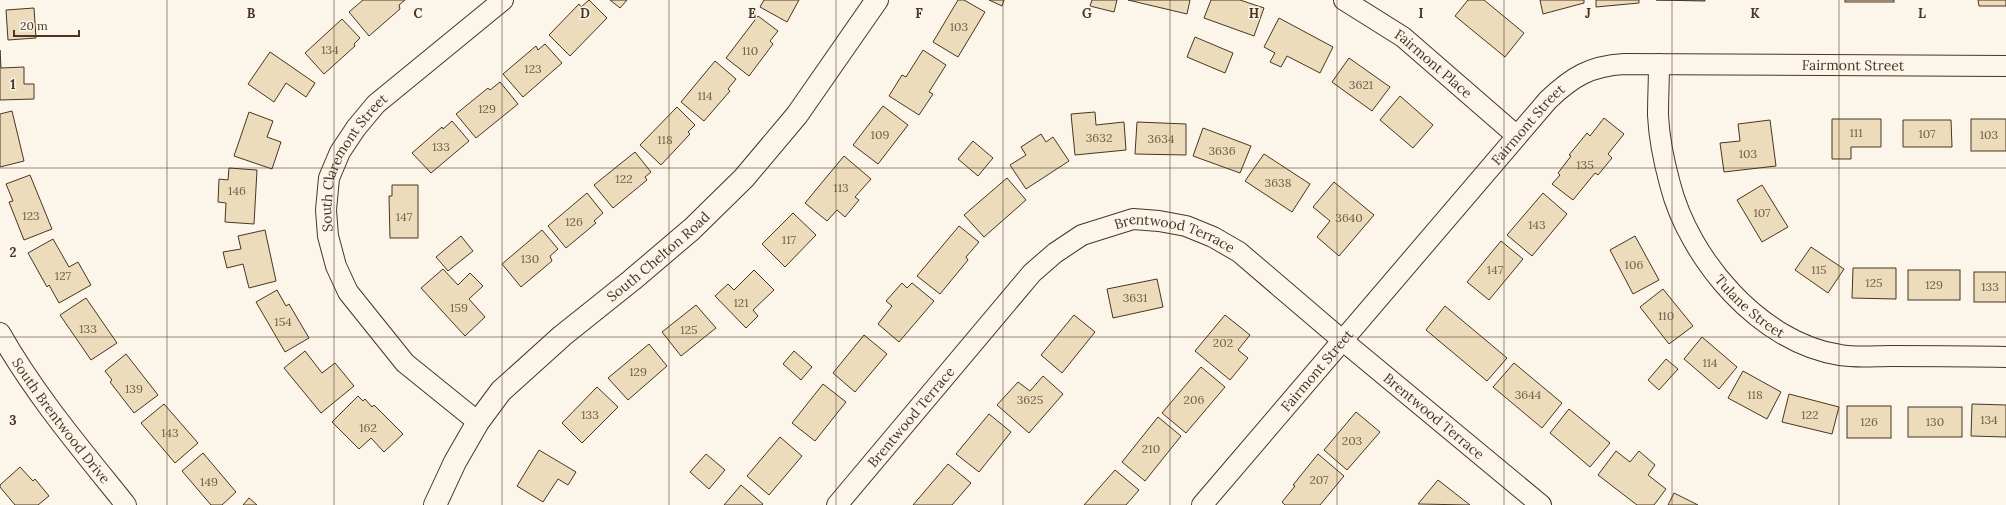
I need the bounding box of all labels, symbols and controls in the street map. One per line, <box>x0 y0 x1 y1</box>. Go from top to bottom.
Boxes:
text: B <box>247 5 256 22</box>
text: C <box>414 5 423 22</box>
text: D <box>580 5 590 22</box>
text: E <box>748 5 756 22</box>
text: F <box>915 5 923 22</box>
text: G <box>1082 5 1092 22</box>
text: H <box>1249 5 1259 22</box>
text: I <box>1418 5 1424 22</box>
text: J <box>1585 5 1591 22</box>
text: K <box>1750 5 1760 22</box>
text: L <box>1918 5 1926 22</box>
scale bar <box>14 12 79 38</box>
text: 20 m <box>20 18 48 33</box>
house number: 103 <box>950 19 969 34</box>
street label: Fairmont Place <box>1391 25 1476 102</box>
house number: 134 <box>321 42 339 57</box>
house number: 110 <box>742 43 758 58</box>
street label: Fairmont Street <box>1802 56 1905 74</box>
house number: 123 <box>524 61 542 76</box>
text: 1 <box>10 76 16 93</box>
house number: 3621 <box>1349 77 1373 92</box>
street label: Fairmont Street <box>1487 80 1569 169</box>
house number: 114 <box>697 88 713 103</box>
street label: South Claremont Street <box>317 89 391 232</box>
house number: 129 <box>478 101 496 116</box>
house number: 111 <box>1849 125 1863 140</box>
house number: 107 <box>1918 126 1936 141</box>
house number: 109 <box>871 127 889 142</box>
house number: 103 <box>1980 127 1999 142</box>
house number: 3632 <box>1086 130 1112 145</box>
house number: 3634 <box>1148 131 1175 146</box>
house number: 118 <box>657 132 673 147</box>
house number: 133 <box>432 139 450 154</box>
house number: 3636 <box>1208 143 1236 158</box>
house number: 103 <box>1739 146 1758 161</box>
house number: 135 <box>1576 157 1594 172</box>
house number: 122 <box>615 171 633 186</box>
house number: 3638 <box>1264 175 1292 190</box>
house number: 113 <box>833 180 849 195</box>
house number: 146 <box>228 183 246 198</box>
house number: 107 <box>1753 205 1771 220</box>
house number: 123 <box>22 208 40 223</box>
street label: South Chelton Road <box>603 208 713 306</box>
house number: 147 <box>396 209 413 224</box>
street label: Brentwood Terrace <box>1112 209 1238 257</box>
house number: 3640 <box>1335 210 1363 225</box>
house number: 126 <box>565 214 583 229</box>
house number: 143 <box>1528 217 1546 232</box>
house number: 117 <box>782 232 797 247</box>
text: 2 <box>10 244 17 261</box>
house number: 130 <box>521 251 539 266</box>
house number: 106 <box>1625 257 1643 272</box>
house number: 147 <box>1487 262 1504 277</box>
house number: 115 <box>1811 262 1827 277</box>
house number: 127 <box>55 268 72 283</box>
street label: Tulane Street <box>1711 271 1788 342</box>
house number: 125 <box>1865 275 1883 290</box>
house number: 129 <box>1925 277 1943 292</box>
house number: 133 <box>1981 279 1999 294</box>
house number: 3631 <box>1123 290 1147 305</box>
house number: 121 <box>733 295 749 310</box>
house number: 159 <box>450 300 468 315</box>
house number: 110 <box>1658 308 1674 323</box>
house number: 154 <box>274 314 292 329</box>
house number: 133 <box>79 321 97 336</box>
house number: 125 <box>680 322 698 337</box>
street label: Fairmont Street <box>1277 325 1357 415</box>
house number: 202 <box>1213 335 1233 350</box>
street label: South Brentwood Drive <box>8 354 114 488</box>
house number: 114 <box>1702 355 1718 370</box>
street label: Brentwood Terrace <box>864 363 959 471</box>
house number: 129 <box>629 364 647 379</box>
street label: Brentwood Terrace <box>1380 369 1488 464</box>
house number: 139 <box>125 381 143 396</box>
house number: 3644 <box>1515 387 1542 402</box>
house number: 118 <box>1747 387 1763 402</box>
house number: 3625 <box>1017 392 1043 407</box>
house number: 206 <box>1184 392 1204 407</box>
house number: 133 <box>581 407 599 422</box>
house number: 122 <box>1801 407 1819 422</box>
text: 3 <box>9 412 17 429</box>
house number: 134 <box>1980 412 1998 427</box>
house number: 126 <box>1860 414 1878 429</box>
house number: 130 <box>1926 414 1944 429</box>
house number: 162 <box>359 420 377 435</box>
house number: 143 <box>161 425 179 440</box>
house number: 203 <box>1342 433 1363 448</box>
house number: 210 <box>1142 441 1160 456</box>
house number: 207 <box>1309 472 1329 487</box>
house number: 149 <box>200 474 218 489</box>

